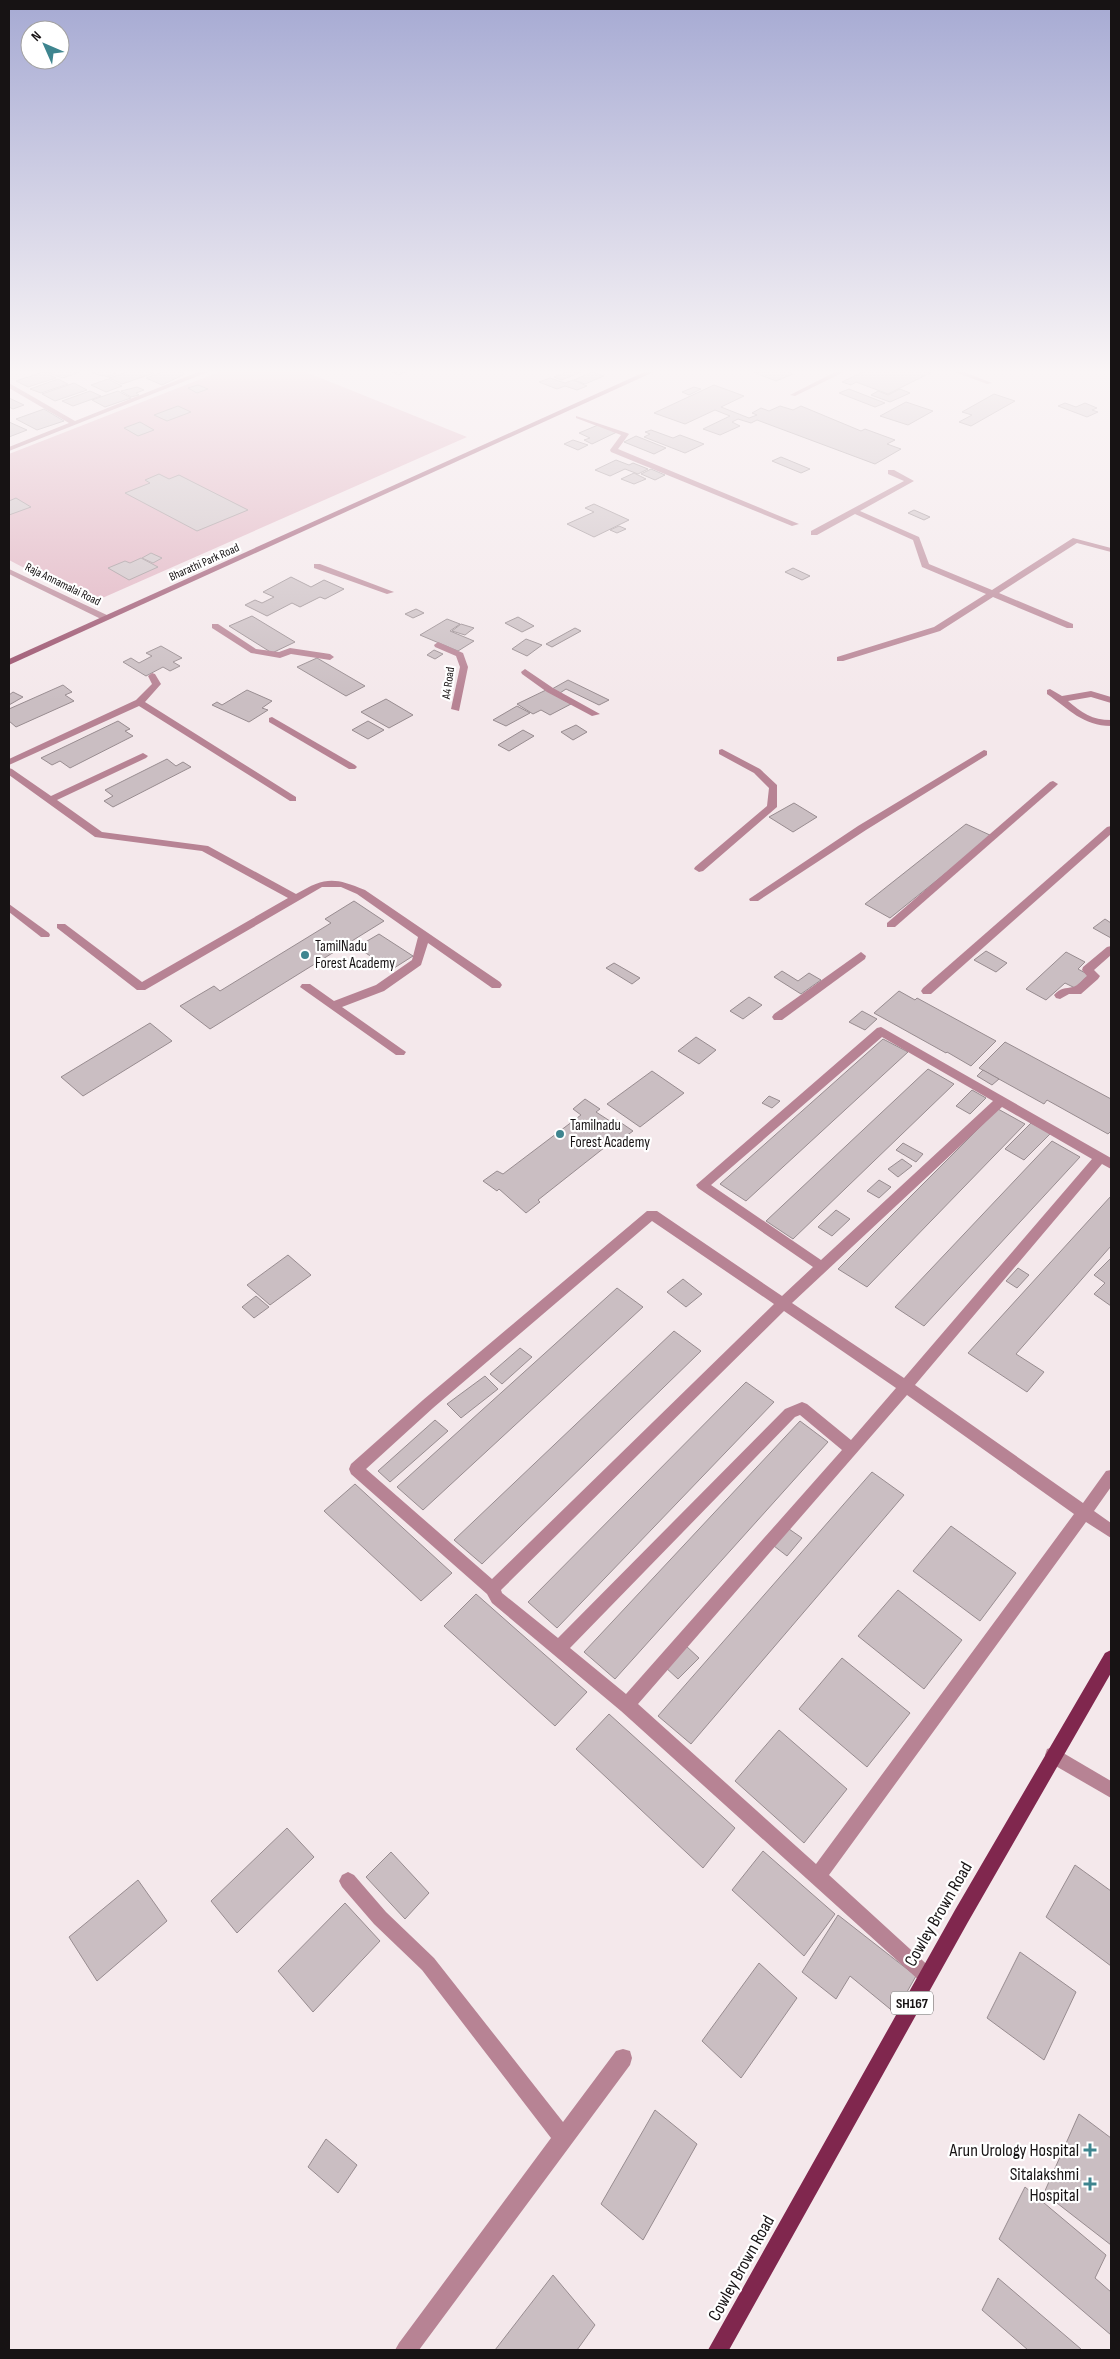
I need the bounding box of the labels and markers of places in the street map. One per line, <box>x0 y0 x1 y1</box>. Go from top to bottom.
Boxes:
place label: TamilNadu Forest Academy <box>315 937 395 973</box>
marker: TamilNadu Forest Academy <box>299 949 311 961</box>
place label: Tamilnadu Forest Academy <box>570 1116 650 1152</box>
marker: Tamilnadu Forest Academy <box>554 1128 566 1140</box>
place label: Arun Urology Hospital <box>948 2140 1079 2161</box>
marker: Arun Urology Hospital <box>1083 2143 1097 2157</box>
place label: Sitalakshmi Hospital <box>1010 2164 1079 2206</box>
marker: Sitalakshmi Hospital <box>1083 2177 1097 2191</box>

